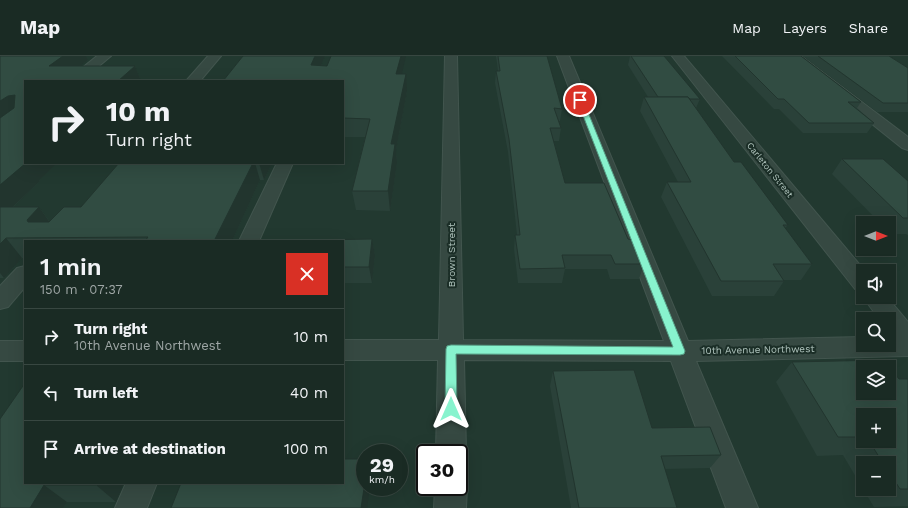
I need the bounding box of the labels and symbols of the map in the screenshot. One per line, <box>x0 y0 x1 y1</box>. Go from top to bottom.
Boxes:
pin <box>563 83 597 117</box>
street label: Carleton Street <box>745 141 795 200</box>
north arrow <box>856 216 896 256</box>
street label: Brown Street <box>446 222 457 287</box>
street label: 10th Avenue Northwest <box>701 343 815 356</box>
position arrow <box>430 388 472 430</box>
speed limit sign: 30 <box>416 444 468 496</box>

